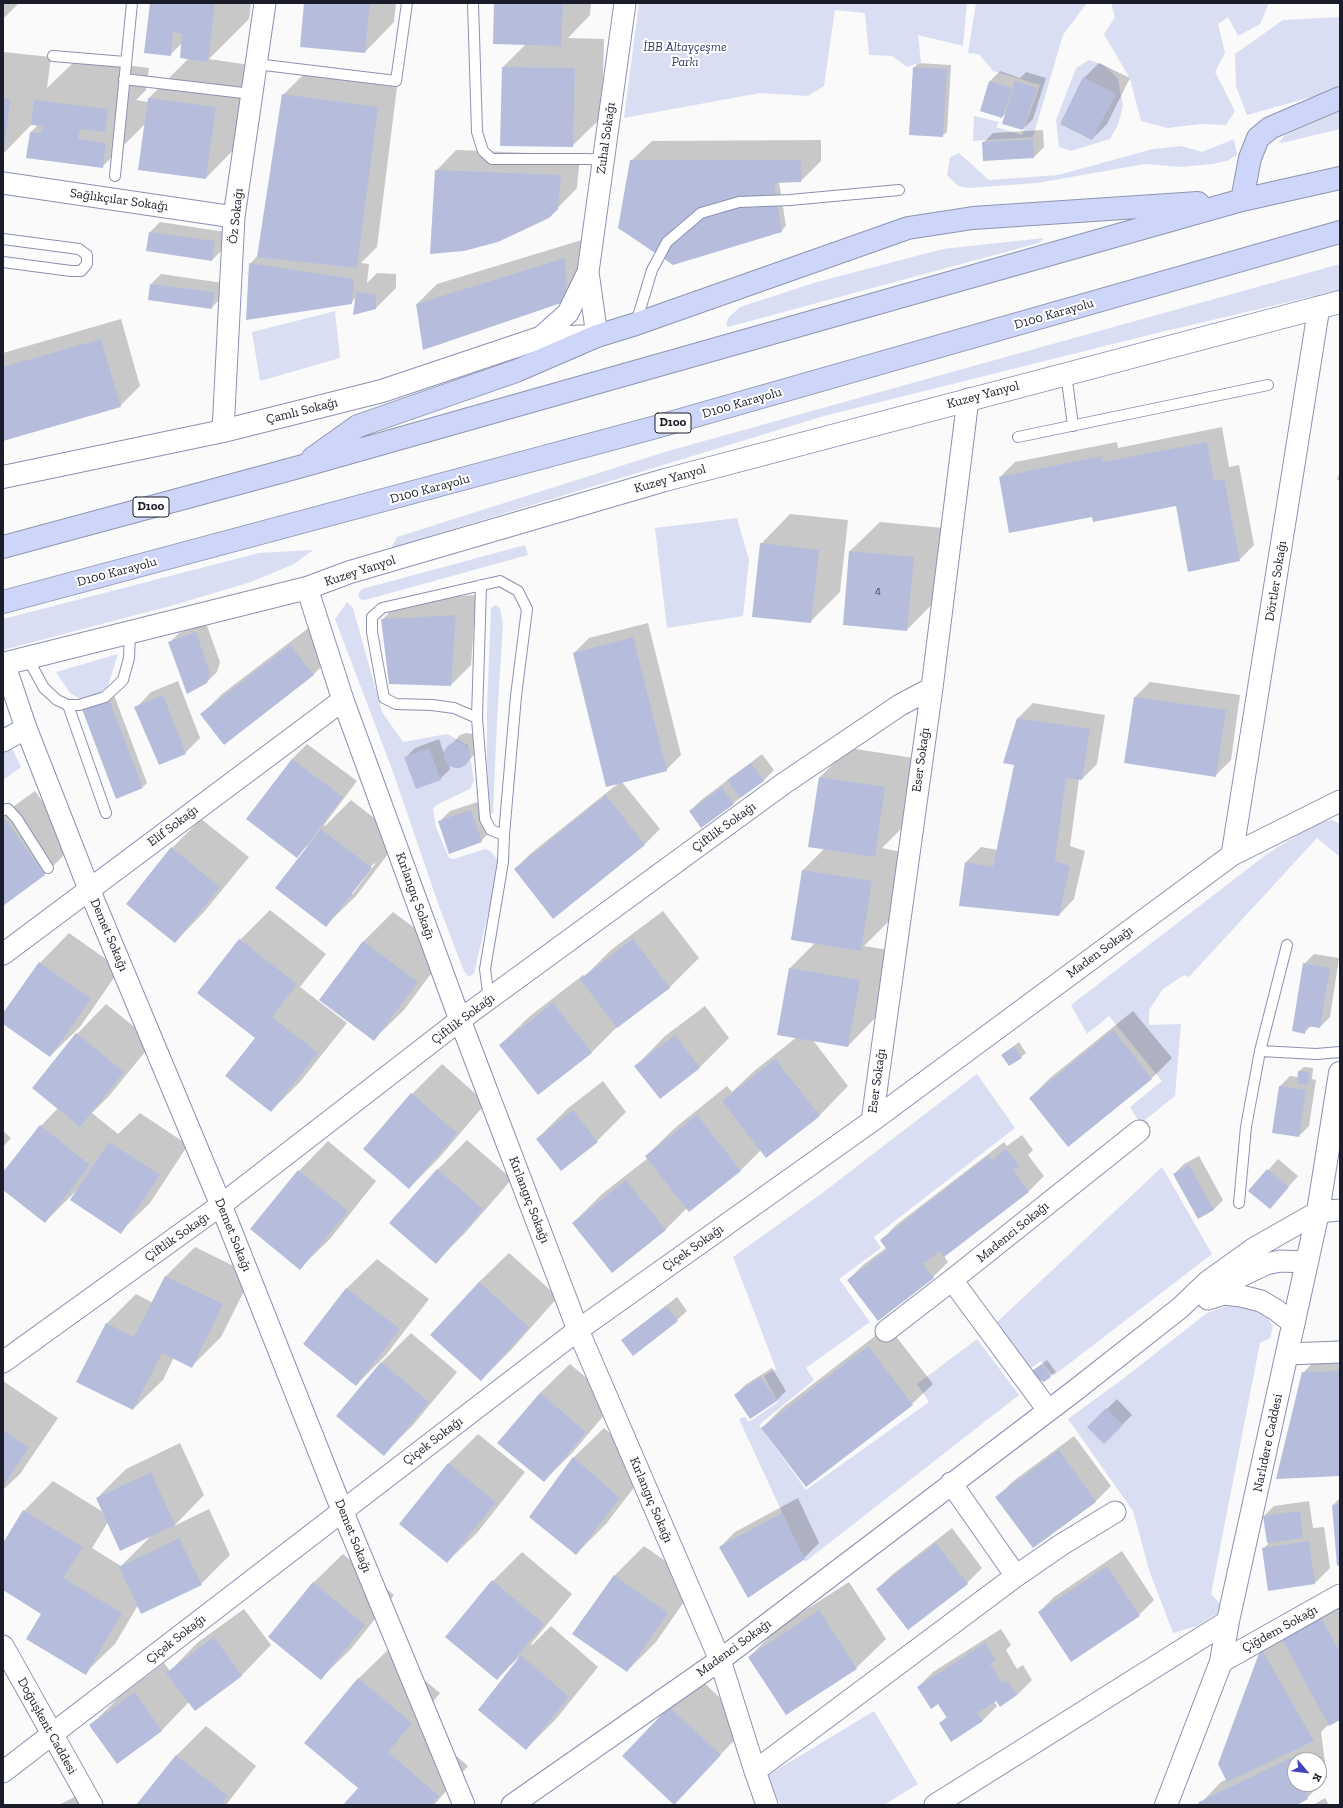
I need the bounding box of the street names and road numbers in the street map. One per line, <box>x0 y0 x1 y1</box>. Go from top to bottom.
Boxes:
street label: Zuhal Sokağı <box>593 101 619 175</box>
street label: Sağlıkçılar Sokağı <box>69 185 169 215</box>
street label: Öz Sokağı <box>225 187 247 245</box>
street label: D100 Karayolu <box>1012 295 1096 333</box>
street label: Kuzey Yanyol <box>945 378 1021 412</box>
street label: D100 Karayolu <box>700 384 784 422</box>
street label: Çamlı Sokağı <box>265 395 339 427</box>
road number: D100 <box>655 413 691 433</box>
street label: Kuzey Yanyol <box>632 461 708 497</box>
street label: D100 Karayolu <box>388 471 472 507</box>
road number: D100 <box>133 497 169 517</box>
street label: Dörtler Sokağı <box>1262 540 1290 622</box>
street label: Kuzey Yanyol <box>322 552 398 590</box>
street label: D100 Karayolu <box>75 554 159 590</box>
street label: Eser Sokağı <box>909 727 933 793</box>
street label: Çiftlik Sokağı <box>689 799 759 855</box>
street label: Elif Sokağı <box>145 802 201 850</box>
street label: Kırlangıç Sokağı <box>392 850 438 942</box>
street label: Demet Sokağı <box>87 896 131 974</box>
street label: Maden Sokağı <box>1064 923 1136 981</box>
street label: Çiftlik Sokağı <box>428 990 498 1048</box>
street label: Eser Sokağı <box>865 1048 889 1114</box>
street label: Kırlangıç Sokağı <box>505 1154 553 1246</box>
street label: Demet Sokağı <box>211 1196 255 1274</box>
street label: Madenci Sokağı <box>974 1198 1052 1266</box>
street label: Çiftlik Sokağı <box>142 1209 212 1265</box>
street label: Çiçek Sokağı <box>659 1221 727 1275</box>
street label: Narlıdere Caddesi <box>1250 1392 1286 1494</box>
street label: Çiçek Sokağı <box>400 1413 466 1469</box>
street label: Kırlangıç Sokağı <box>626 1455 676 1545</box>
street label: Demet Sokağı <box>331 1497 375 1575</box>
street label: Çiğdem Sokağı <box>1239 1602 1321 1656</box>
street label: Çiçek Sokağı <box>143 1611 209 1667</box>
street label: Madenci Sokağı <box>694 1616 774 1680</box>
street label: Doğuşkent Caddesi <box>14 1675 80 1777</box>

